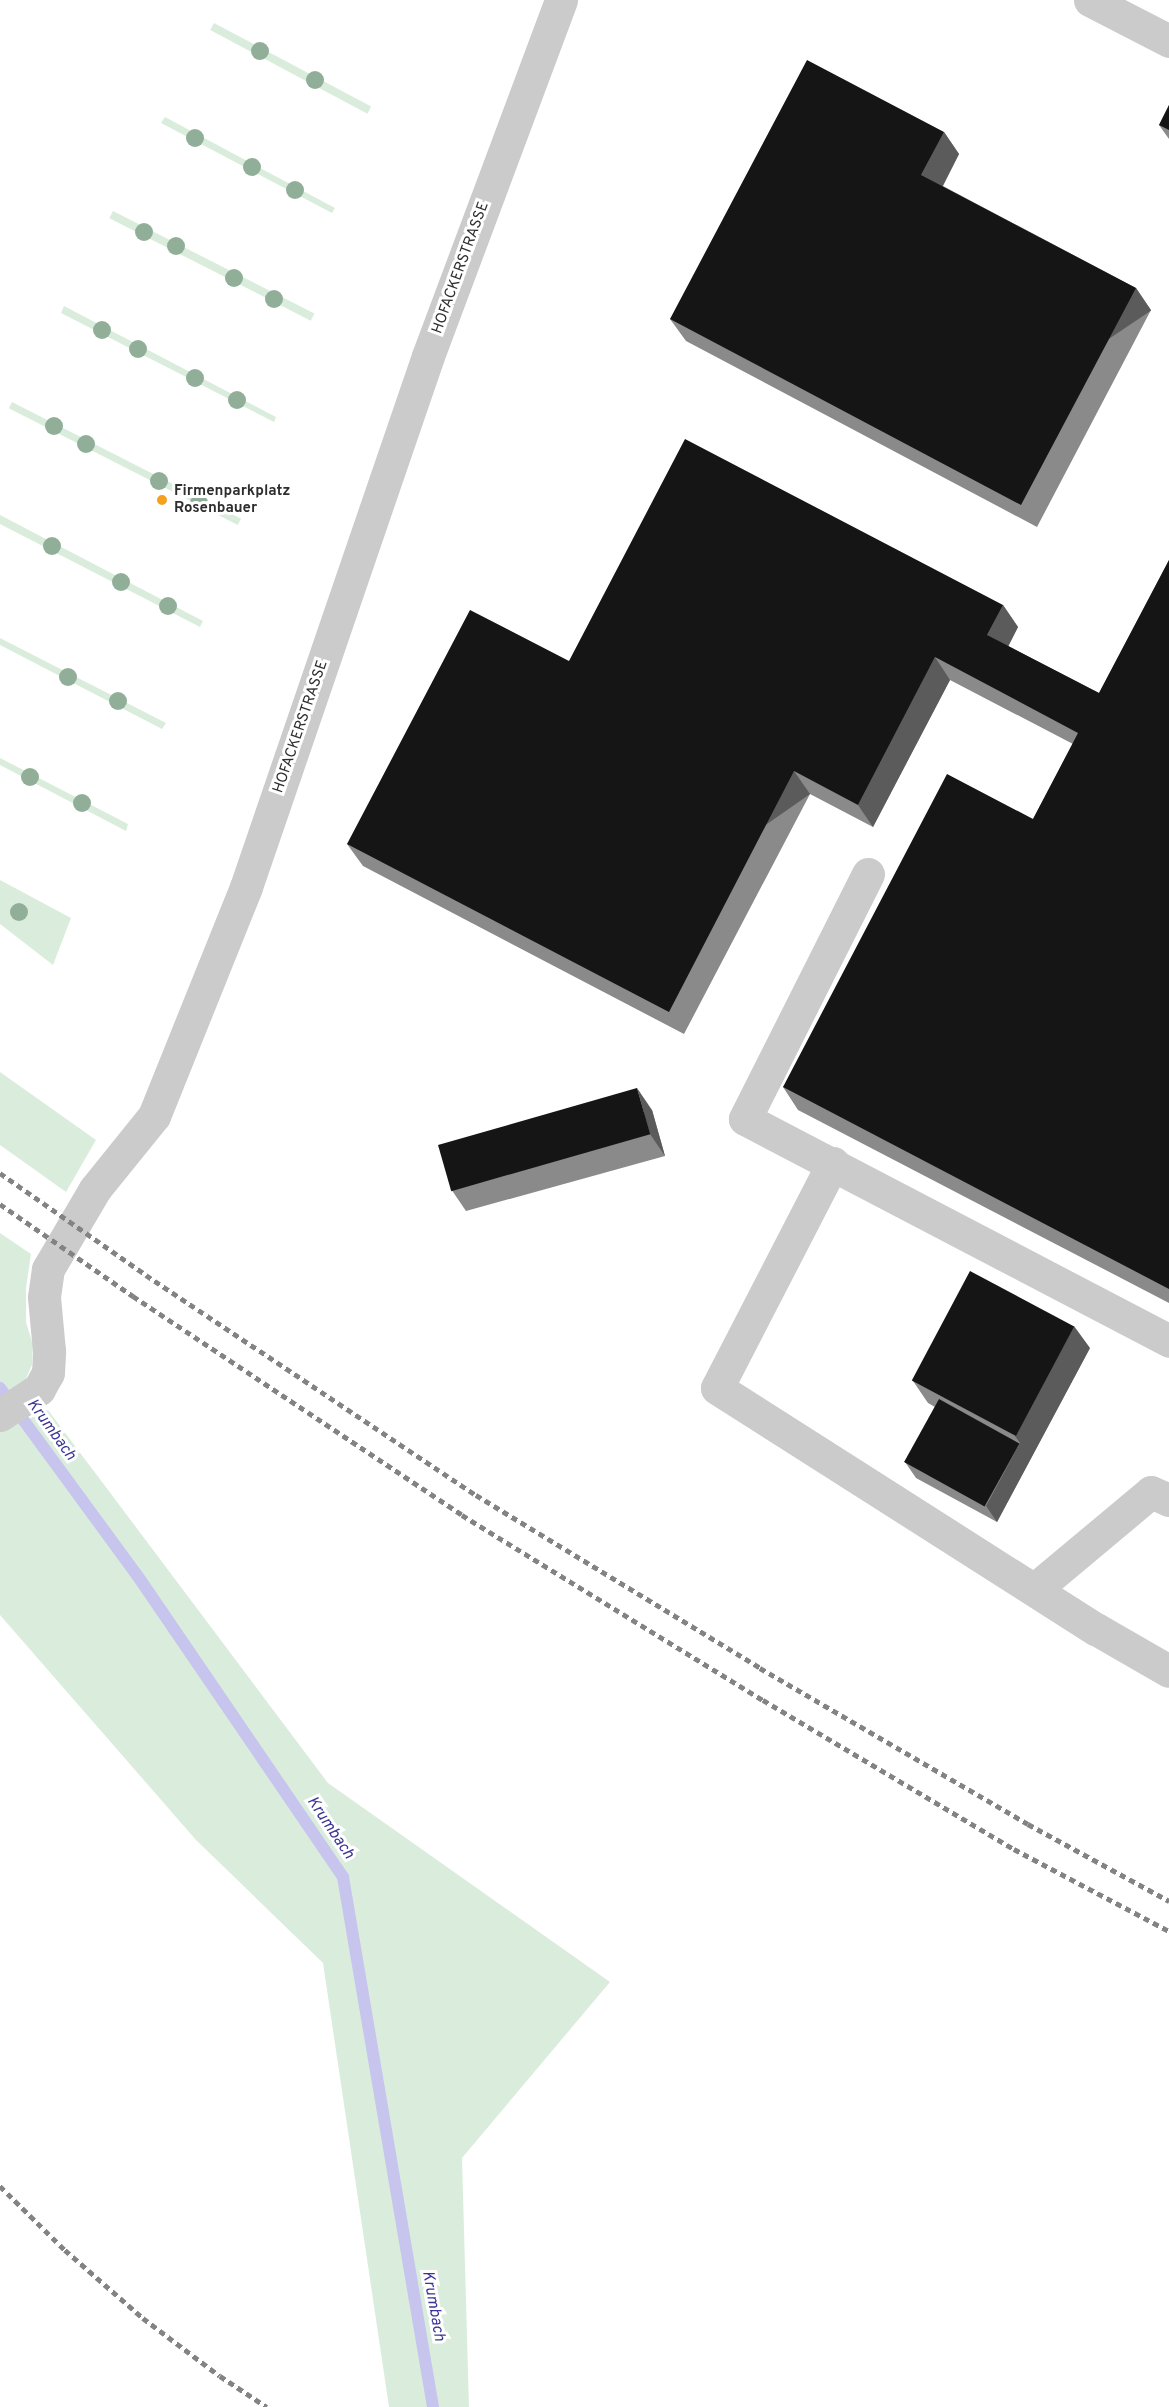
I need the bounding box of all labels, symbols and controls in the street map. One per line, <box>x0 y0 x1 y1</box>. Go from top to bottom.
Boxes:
street label: HOFACKERSTRASSE <box>429 200 493 336</box>
place label: Firmenparkplatz Rosenbauer <box>174 482 290 517</box>
marker: Firmenparkplatz Rosenbauer <box>155 493 169 507</box>
street label: HOFACKERSTRASSE <box>270 658 332 796</box>
water label: Krumbach <box>22 1395 80 1465</box>
water label: Krumbach <box>302 1793 358 1863</box>
water label: Krumbach <box>417 2269 449 2343</box>

